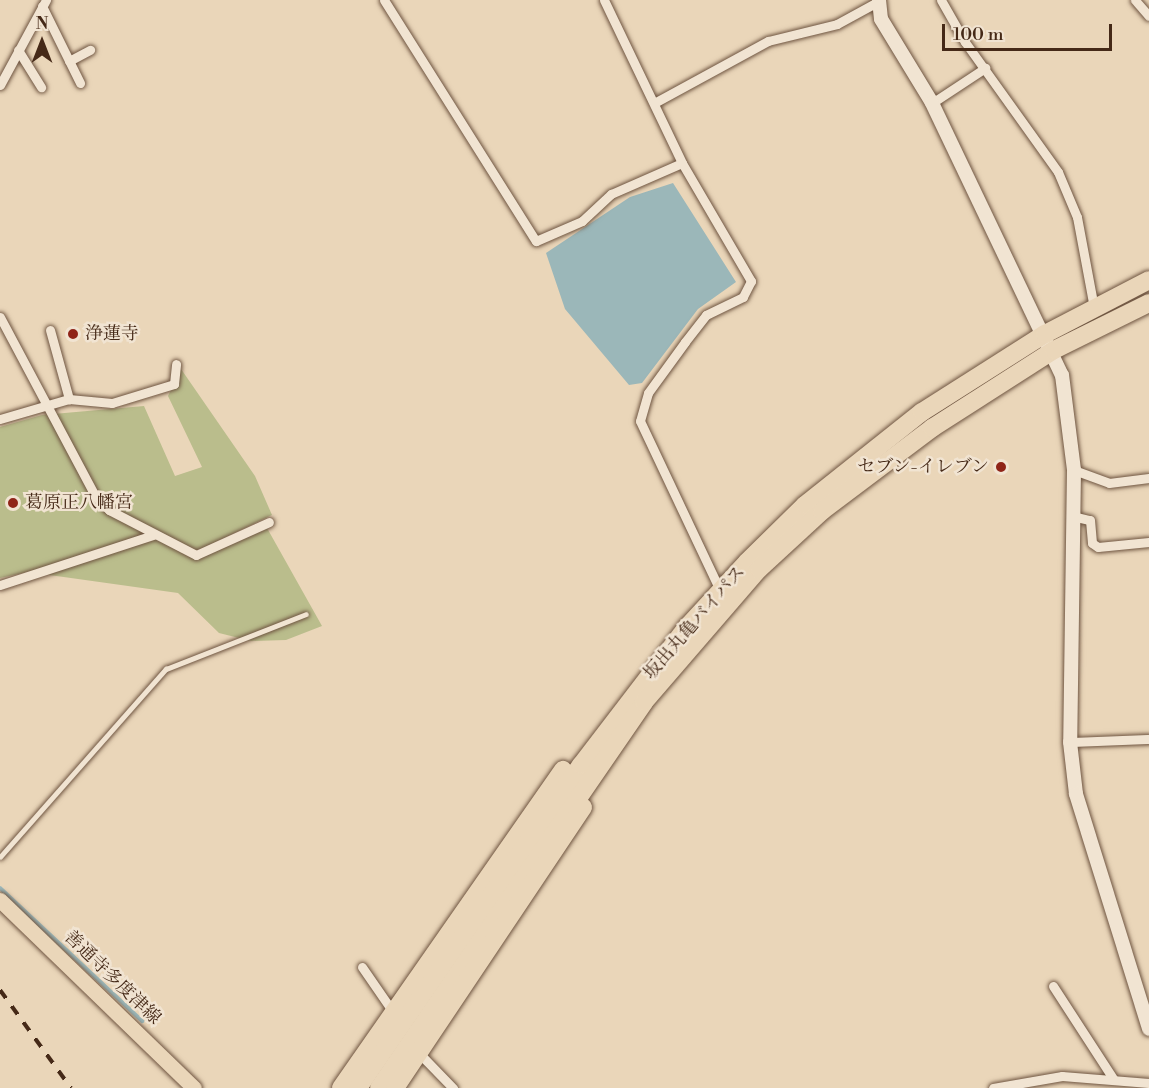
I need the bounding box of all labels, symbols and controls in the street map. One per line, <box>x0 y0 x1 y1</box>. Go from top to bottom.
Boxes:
north arrow <box>12 12 72 72</box>
scale bar <box>945 12 1114 50</box>
text: N <box>36 14 48 34</box>
text: 100 m <box>953 23 1004 46</box>
place label: 浄蓮寺 <box>85 323 139 345</box>
marker: 浄蓮寺 <box>66 327 80 341</box>
place label: セブン-イレブン <box>856 456 989 478</box>
marker: セブン-イレブン <box>994 460 1008 474</box>
place label: 葛原正八幡宮 <box>25 492 133 514</box>
marker: 葛原正八幡宮 <box>6 496 20 510</box>
street label: 坂出丸亀バイパス <box>640 562 750 684</box>
street label: 善通寺多度津線 <box>59 926 165 1030</box>

